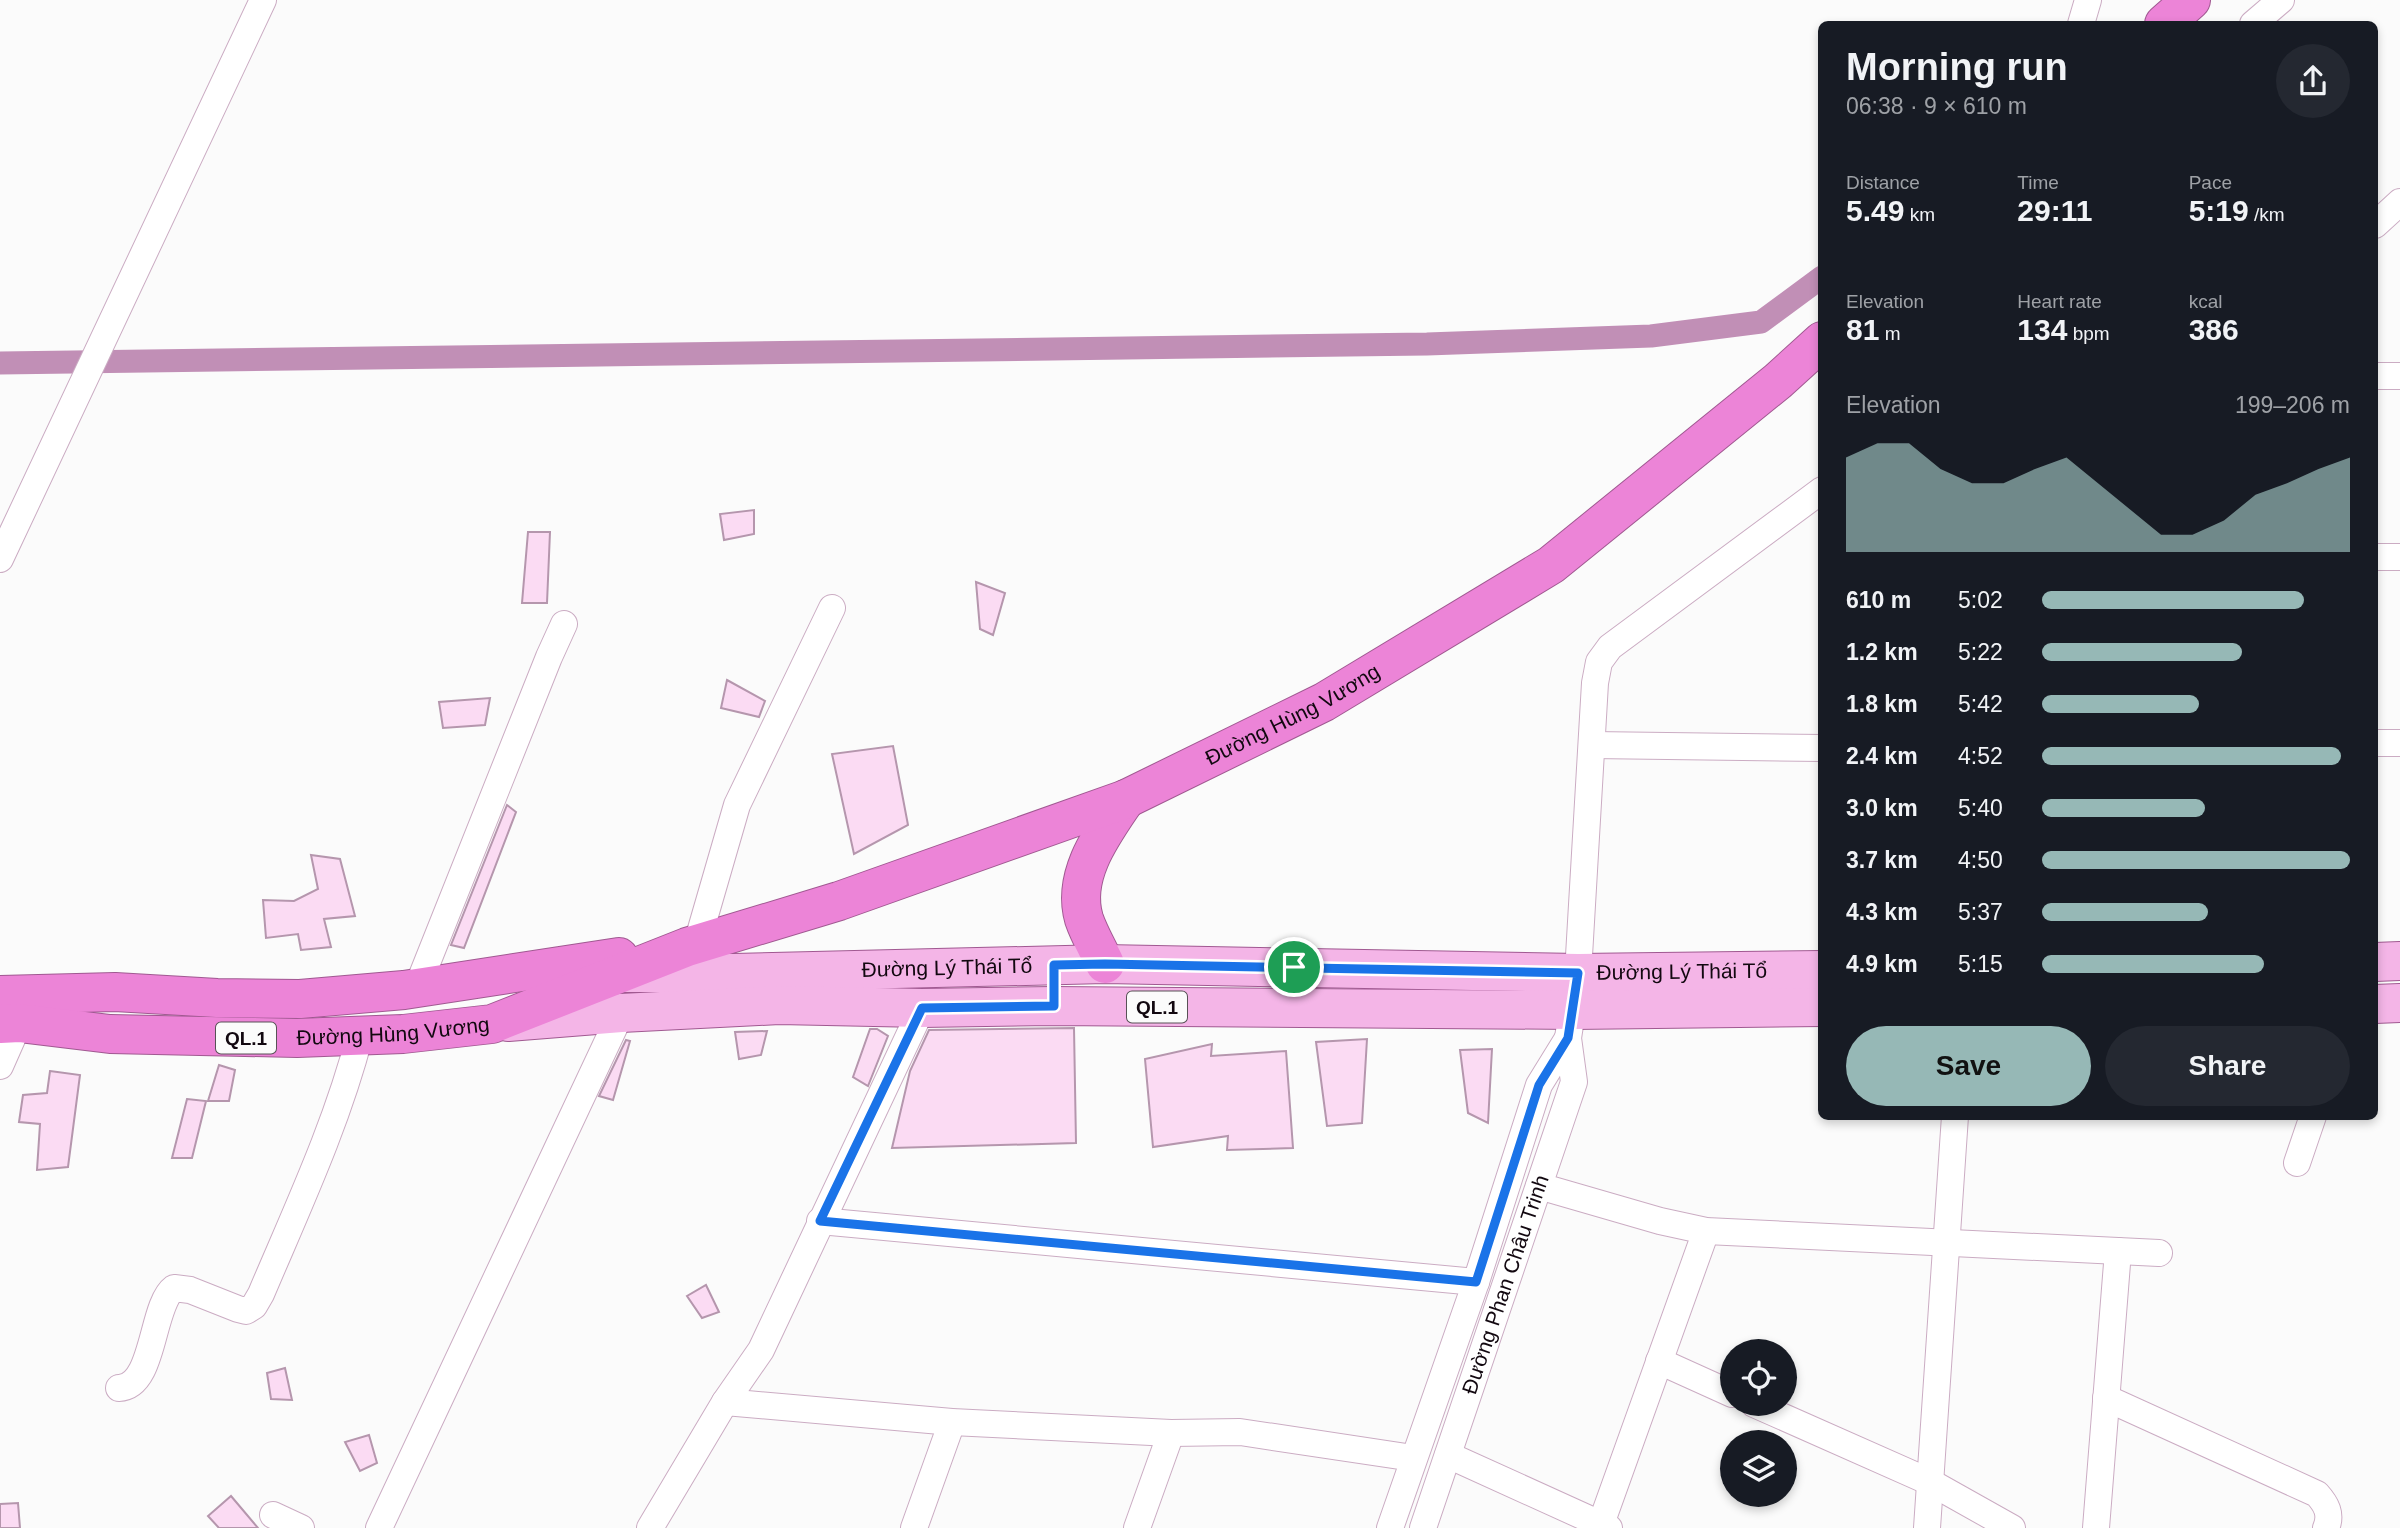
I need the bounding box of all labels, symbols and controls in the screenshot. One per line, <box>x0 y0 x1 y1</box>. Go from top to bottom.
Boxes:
button: share <box>2276 44 2350 118</box>
text: Morning run <box>1846 46 2068 88</box>
text: 06:38 · 9 × 610 m <box>1846 93 2027 119</box>
text: Distance <box>1846 172 1920 193</box>
text: Time <box>2017 172 2059 193</box>
text: Pace <box>2189 172 2232 193</box>
text: 5.49 <box>1846 194 1904 227</box>
text: 29:11 <box>2017 194 2092 227</box>
text: 5:19 <box>2189 194 2249 227</box>
text: km <box>1904 204 1935 225</box>
text: /km <box>2249 204 2285 225</box>
text: Elevation <box>1846 291 1924 312</box>
text: Heart rate <box>2017 291 2102 312</box>
text: kcal <box>2189 291 2222 312</box>
text: 81 <box>1846 313 1879 346</box>
text: 134 <box>2017 313 2067 346</box>
text: 386 <box>2189 313 2239 346</box>
text: m <box>1879 323 1900 344</box>
text: bpm <box>2067 323 2110 344</box>
text: Elevation <box>1846 392 1941 418</box>
text: 199–206 m <box>2235 392 2350 418</box>
text: 610 m <box>1846 587 1911 613</box>
text: 5:02 <box>1958 587 2003 613</box>
text: 1.2 km <box>1846 639 1918 665</box>
text: 5:22 <box>1958 639 2003 665</box>
street label: Đường Hùng Vương <box>1201 659 1384 769</box>
text: 1.8 km <box>1846 691 1918 717</box>
text: 5:42 <box>1958 691 2003 717</box>
text: 2.4 km <box>1846 743 1918 769</box>
text: 4:52 <box>1958 743 2003 769</box>
text: 3.0 km <box>1846 795 1918 821</box>
text: 5:40 <box>1958 795 2003 821</box>
text: 3.7 km <box>1846 847 1918 873</box>
text: 4:50 <box>1958 847 2003 873</box>
text: 4.3 km <box>1846 899 1918 925</box>
text: 5:37 <box>1958 899 2003 925</box>
pin <box>1264 937 1324 997</box>
icon: arrive <box>1275 948 1313 986</box>
text: 4.9 km <box>1846 951 1918 977</box>
text: 5:15 <box>1958 951 2003 977</box>
street label: Đường Lý Thái Tổ <box>861 954 1033 981</box>
street label: Đường Lý Thái Tổ <box>1596 959 1767 984</box>
road number: QL.1 <box>1127 992 1187 1023</box>
street label: Đường Hùng Vương <box>296 1012 491 1049</box>
road number: QL.1 <box>216 1022 276 1054</box>
button: Save <box>1846 1026 2091 1106</box>
button: Share <box>2105 1026 2350 1106</box>
street label: Đường Phan Châu Trinh <box>1457 1172 1553 1397</box>
map controls <box>1720 1339 1797 1507</box>
button: locate <box>1720 1339 1797 1416</box>
button: layers <box>1720 1430 1797 1507</box>

